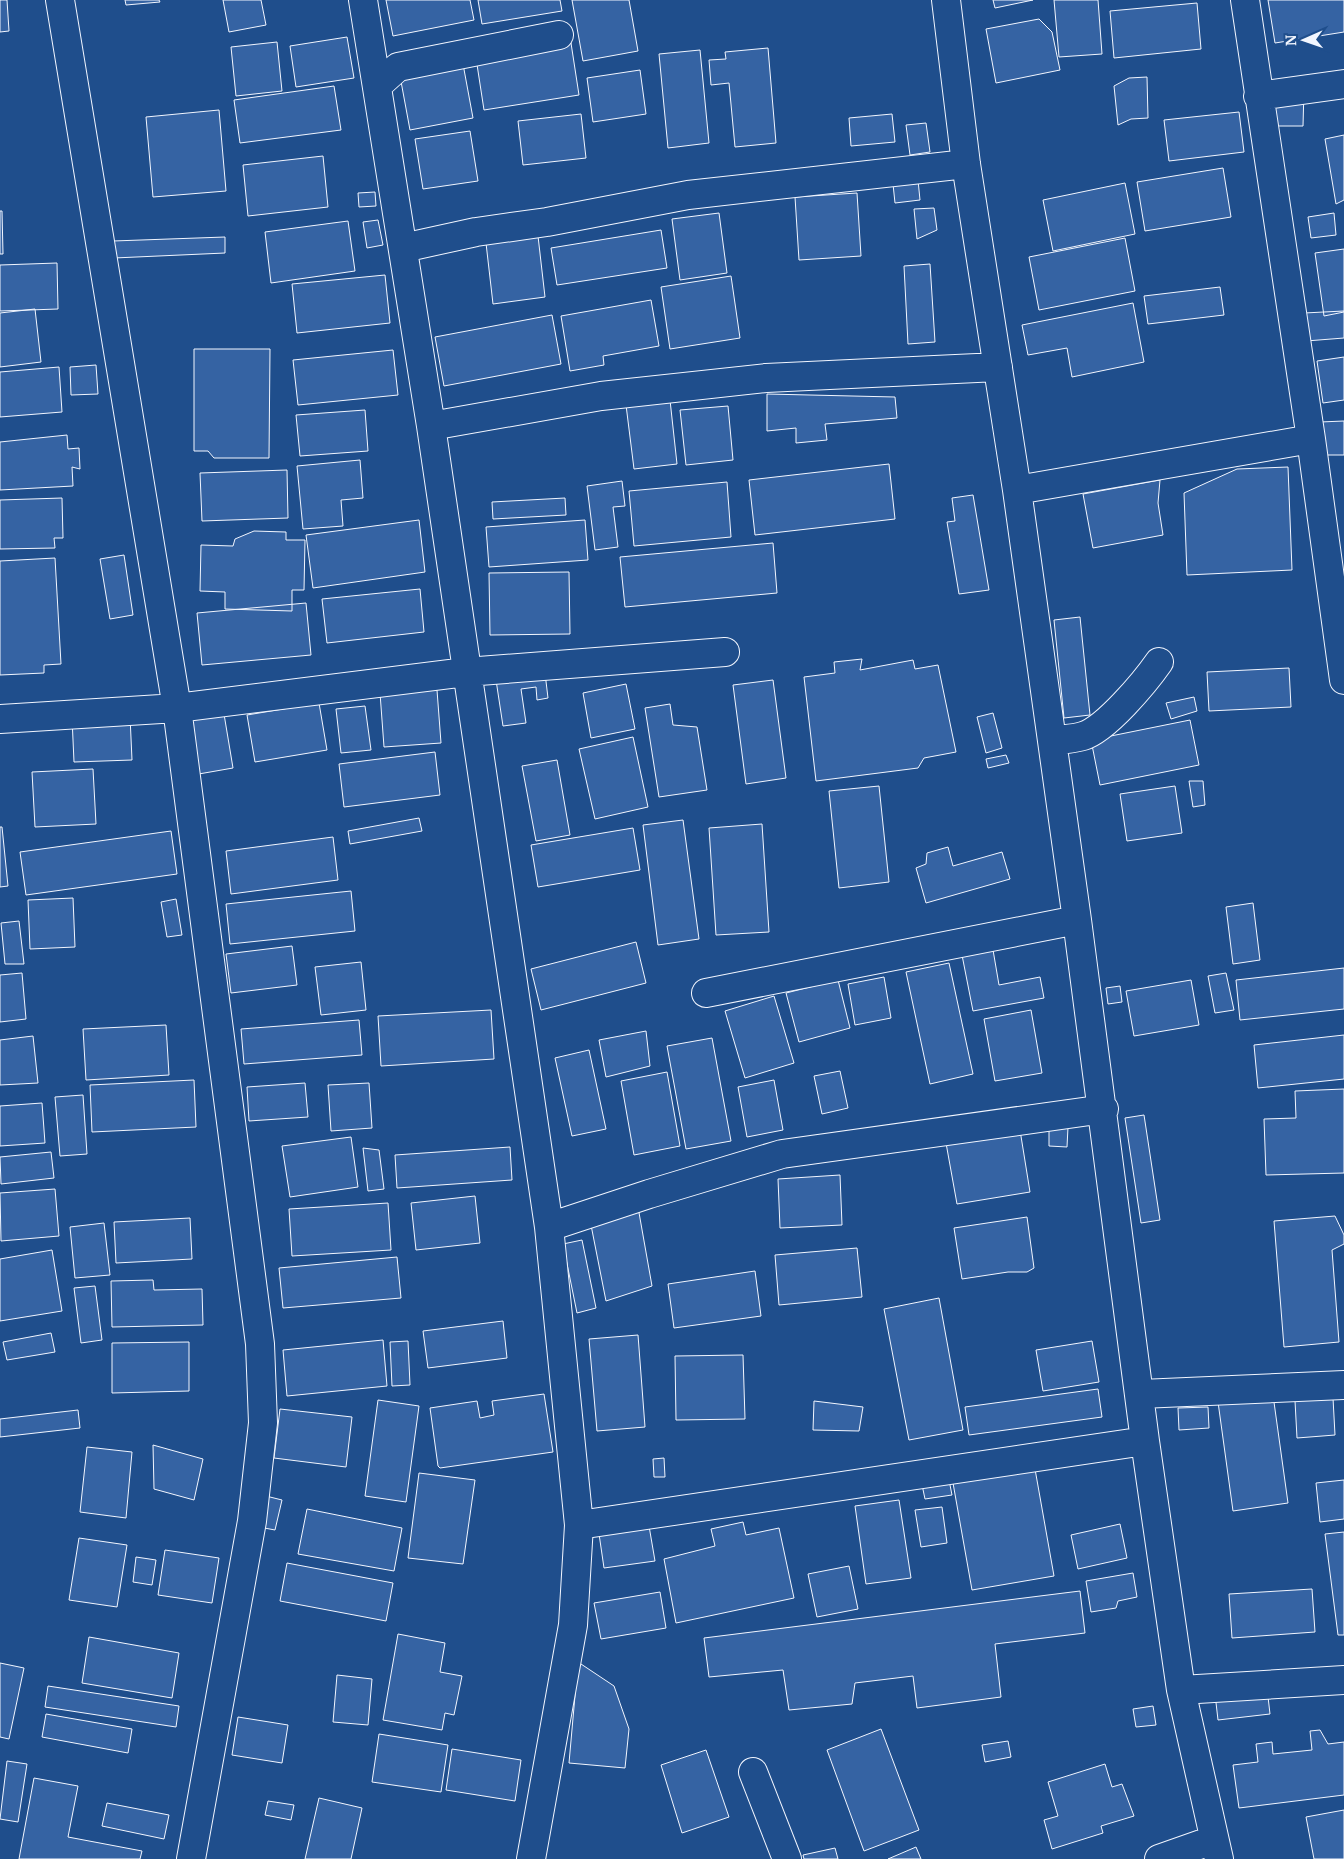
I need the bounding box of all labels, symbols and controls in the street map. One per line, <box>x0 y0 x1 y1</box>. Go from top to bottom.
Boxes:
north arrow <box>1279 15 1329 65</box>
text: N <box>1282 35 1300 46</box>

